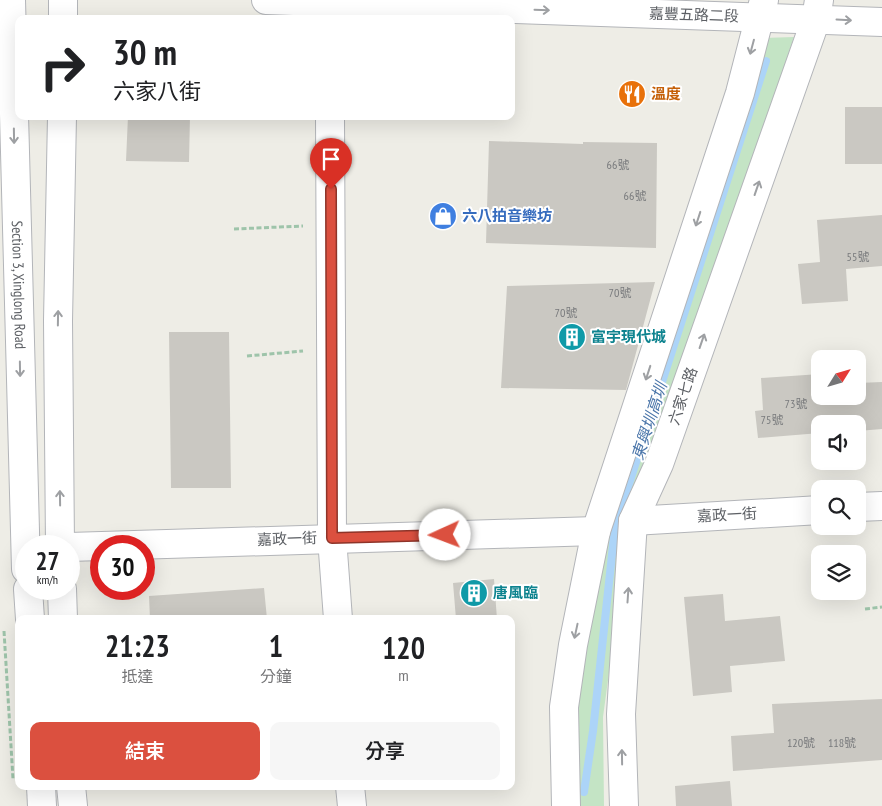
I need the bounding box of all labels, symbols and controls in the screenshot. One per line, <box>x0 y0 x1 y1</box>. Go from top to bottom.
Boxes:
street label: 嘉豐五路二段 <box>649 3 739 26</box>
one-way arrow <box>534 5 550 14</box>
one-way arrow <box>836 16 852 25</box>
text: 30 m <box>113 29 177 75</box>
icon: right <box>30 35 95 100</box>
one-way arrow <box>746 39 756 55</box>
text: 六家八街 <box>113 77 201 105</box>
restaurant icon: 溫度 <box>617 79 647 109</box>
place label: 溫度 <box>651 84 681 103</box>
one-way arrow <box>9 128 19 144</box>
pin <box>310 138 352 189</box>
icon: arrive <box>317 145 345 173</box>
house number: 66號 <box>607 157 629 172</box>
one-way arrow <box>752 180 762 196</box>
house number: 66號 <box>624 188 646 203</box>
shop icon: 六八拍音樂坊 <box>428 201 458 231</box>
place label: 六八拍音樂坊 <box>462 206 552 225</box>
one-way arrow <box>693 211 703 227</box>
street label: Section 3, Xinglong Road <box>8 220 30 349</box>
house number: 55號 <box>847 249 869 264</box>
house number: 70號 <box>609 285 631 300</box>
house number: 70號 <box>555 305 577 320</box>
one-way arrow <box>53 310 63 326</box>
building icon: 富宇現代城 <box>557 322 587 352</box>
place label: 富宇現代城 <box>591 327 666 346</box>
one-way arrow <box>698 334 707 349</box>
north arrow <box>811 350 866 405</box>
map controls <box>811 350 866 600</box>
one-way arrow <box>15 360 25 376</box>
street label: 六家七路 <box>664 364 701 427</box>
one-way arrow <box>642 365 652 381</box>
water label: 東興圳高圳 <box>627 378 671 462</box>
house number: 73號 <box>785 396 807 411</box>
house number: 75號 <box>761 412 783 427</box>
button: sound <box>811 415 866 470</box>
button: search <box>811 480 866 535</box>
one-way arrow <box>55 490 65 506</box>
street label: 嘉政一街 <box>697 503 757 526</box>
position arrow <box>418 508 470 560</box>
street label: 嘉政一街 <box>257 528 317 549</box>
speed limit sign: 30 <box>90 535 155 600</box>
text: 27 <box>36 545 59 577</box>
button: layers <box>811 545 866 600</box>
text: km/h <box>37 572 58 587</box>
building icon: 唐風臨 <box>459 578 489 608</box>
place label: 唐風臨 <box>493 583 538 602</box>
one-way arrow <box>624 587 633 603</box>
one-way arrow <box>570 622 580 638</box>
text: 21:23 <box>105 626 170 665</box>
text: 1 <box>269 626 283 665</box>
text: 120 <box>382 628 425 667</box>
text: m <box>398 665 409 685</box>
text: 抵達 <box>121 666 153 686</box>
text: 分鐘 <box>260 666 292 686</box>
button: 結束 <box>30 722 260 780</box>
button: 分享 <box>270 722 500 780</box>
house number: 120號 <box>787 735 815 750</box>
house number: 118號 <box>828 735 856 750</box>
one-way arrow <box>617 750 627 766</box>

